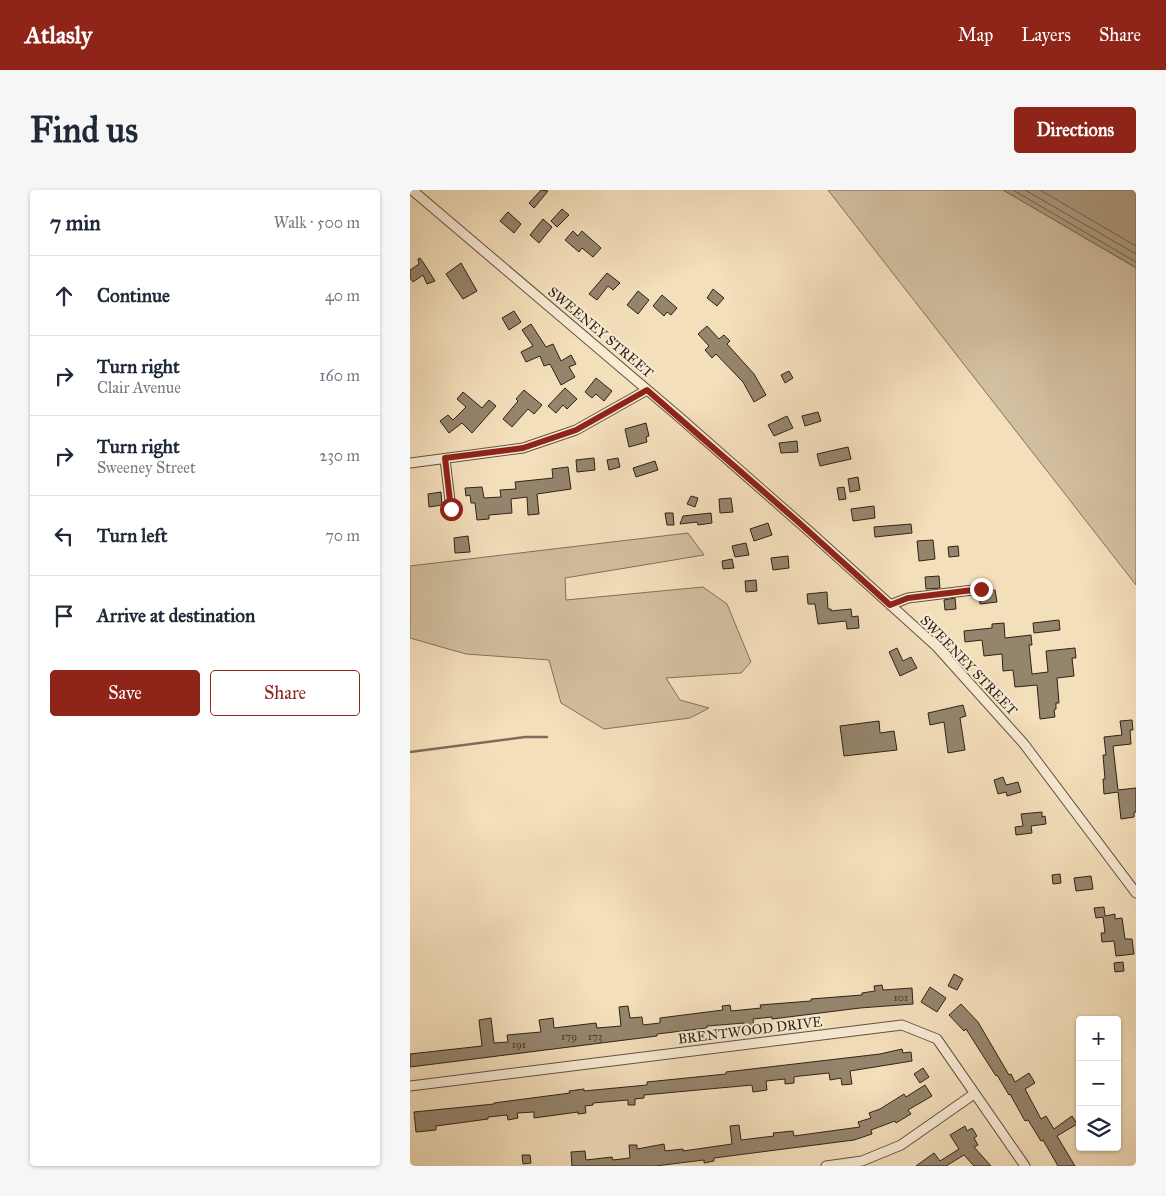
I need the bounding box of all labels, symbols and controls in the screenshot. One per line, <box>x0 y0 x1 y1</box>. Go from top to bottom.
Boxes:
text: Atlasly <box>25 20 92 50</box>
text: Map <box>958 24 993 46</box>
text: Layers <box>1021 24 1071 46</box>
text: Share <box>1099 24 1141 46</box>
button: Directions <box>1014 107 1136 153</box>
text: Find us <box>30 109 138 152</box>
text: 7 min <box>50 210 101 236</box>
text: Walk · 500 m <box>274 213 360 232</box>
icon: ahead <box>50 282 78 310</box>
street label: SWEENEY STREET <box>545 283 657 382</box>
text: Continue <box>97 284 170 307</box>
text: 40 m <box>325 286 360 305</box>
text: Turn right <box>97 355 180 378</box>
icon: right <box>50 362 78 390</box>
text: 160 m <box>319 366 360 385</box>
text: Clair Avenue <box>97 378 181 397</box>
text: Turn right <box>97 435 180 458</box>
icon: right <box>50 442 78 470</box>
text: 230 m <box>320 446 360 465</box>
text: Sweeney Street <box>97 458 196 477</box>
route start <box>440 498 463 521</box>
icon: left <box>50 522 78 550</box>
text: Turn left <box>97 524 167 547</box>
text: 70 m <box>325 526 360 545</box>
route end <box>970 578 993 601</box>
icon: arrive <box>50 602 78 630</box>
text: Arrive at destination <box>97 604 255 627</box>
street label: SWEENEY STREET <box>917 612 1021 719</box>
button: Save <box>50 670 200 716</box>
button: Share <box>210 670 360 716</box>
house number: 101 <box>894 991 908 1004</box>
street label: BRENTWOOD DRIVE <box>677 1013 823 1048</box>
map controls <box>1076 1016 1121 1151</box>
button: + <box>1076 1016 1121 1061</box>
house number: 179 <box>561 1030 577 1043</box>
house number: 173 <box>588 1030 602 1043</box>
house number: 191 <box>512 1038 526 1051</box>
button: − <box>1076 1061 1121 1106</box>
button: layers <box>1076 1106 1121 1151</box>

